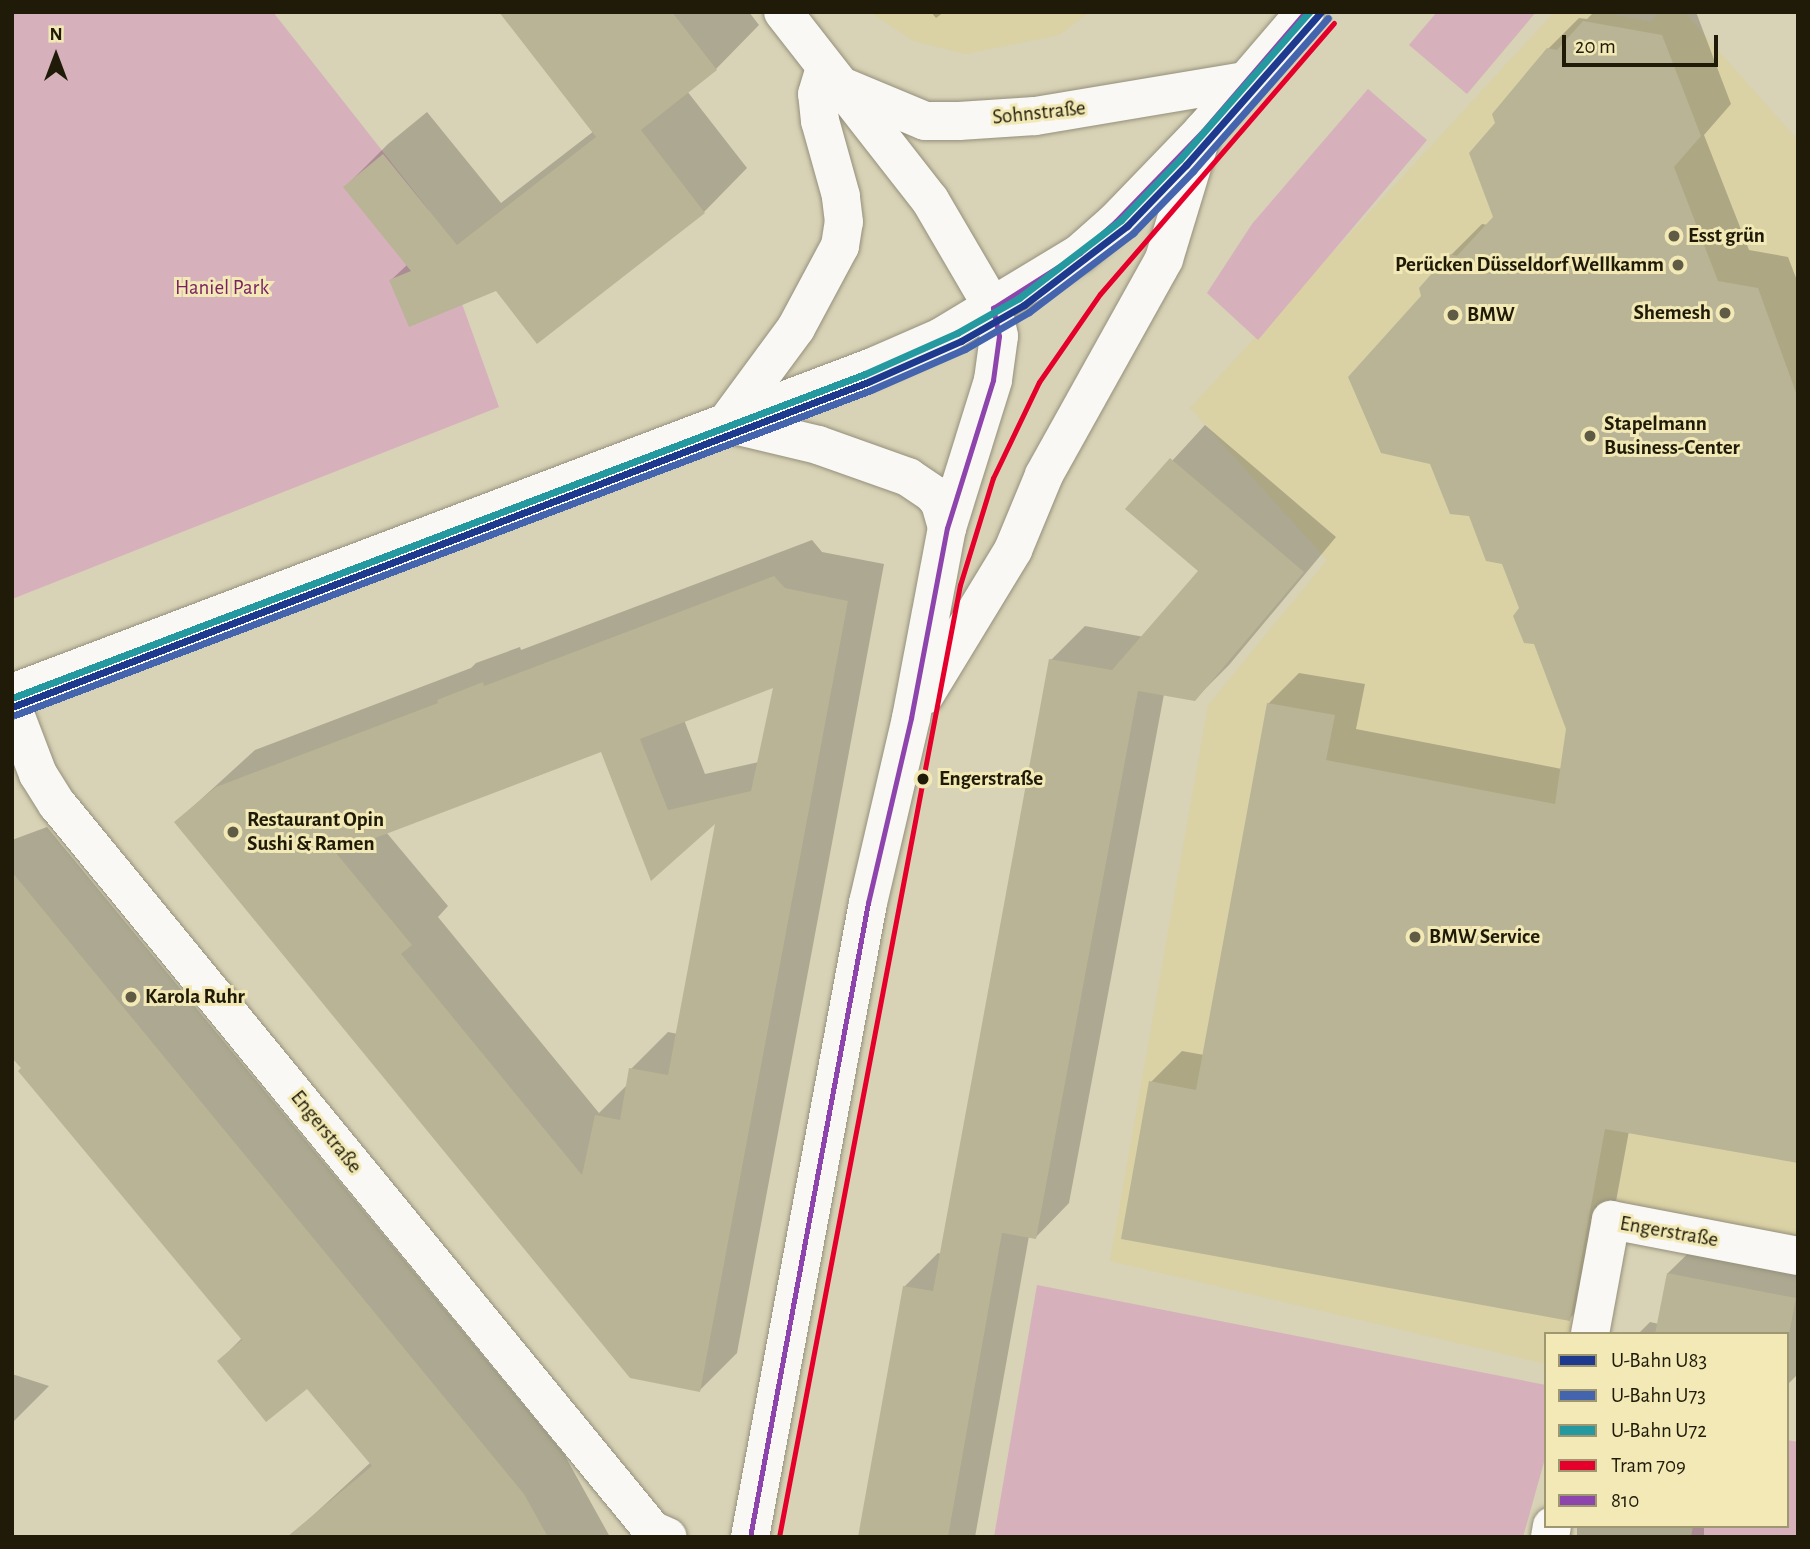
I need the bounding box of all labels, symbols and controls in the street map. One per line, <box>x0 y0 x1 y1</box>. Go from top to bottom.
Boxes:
north arrow <box>21 21 91 91</box>
scale bar <box>1565 21 1721 65</box>
text: N <box>49 25 63 44</box>
text: 20 m <box>1575 36 1616 57</box>
street label: Sohnstraße <box>991 96 1087 130</box>
place label: Esst grün <box>1688 223 1765 249</box>
marker: Esst grün <box>1666 228 1682 244</box>
place label: Perücken Düsseldorf Wellkamm <box>1395 252 1664 278</box>
marker: Perücken Düsseldorf Wellkamm <box>1670 257 1686 273</box>
park label: Haniel Park <box>175 275 269 301</box>
place label: Shemesh <box>1633 300 1711 326</box>
place label: BMW <box>1467 302 1515 328</box>
marker: Shemesh <box>1717 305 1733 321</box>
marker: BMW <box>1445 307 1461 323</box>
place label: Stapelmann Business-Center <box>1604 411 1740 461</box>
marker: Stapelmann Business-Center <box>1582 428 1598 444</box>
place label: Engerstraße <box>939 766 1043 792</box>
marker: Engerstraße <box>913 769 933 789</box>
place label: Restaurant Opin Sushi & Ramen <box>247 807 384 857</box>
marker: Restaurant Opin Sushi & Ramen <box>225 824 241 840</box>
place label: BMW Service <box>1429 924 1540 950</box>
marker: BMW Service <box>1407 929 1423 945</box>
place label: Karola Ruhr <box>145 984 245 1010</box>
marker: Karola Ruhr <box>123 989 139 1005</box>
street label: Engerstraße <box>285 1085 367 1179</box>
street label: Engerstraße <box>1618 1211 1720 1253</box>
legend <box>1544 1332 1789 1528</box>
text: U-Bahn U83 <box>1611 1350 1707 1371</box>
text: U-Bahn U73 <box>1611 1385 1706 1406</box>
text: U-Bahn U72 <box>1611 1420 1707 1441</box>
text: Tram 709 <box>1611 1455 1686 1476</box>
text: 810 <box>1611 1490 1639 1511</box>

